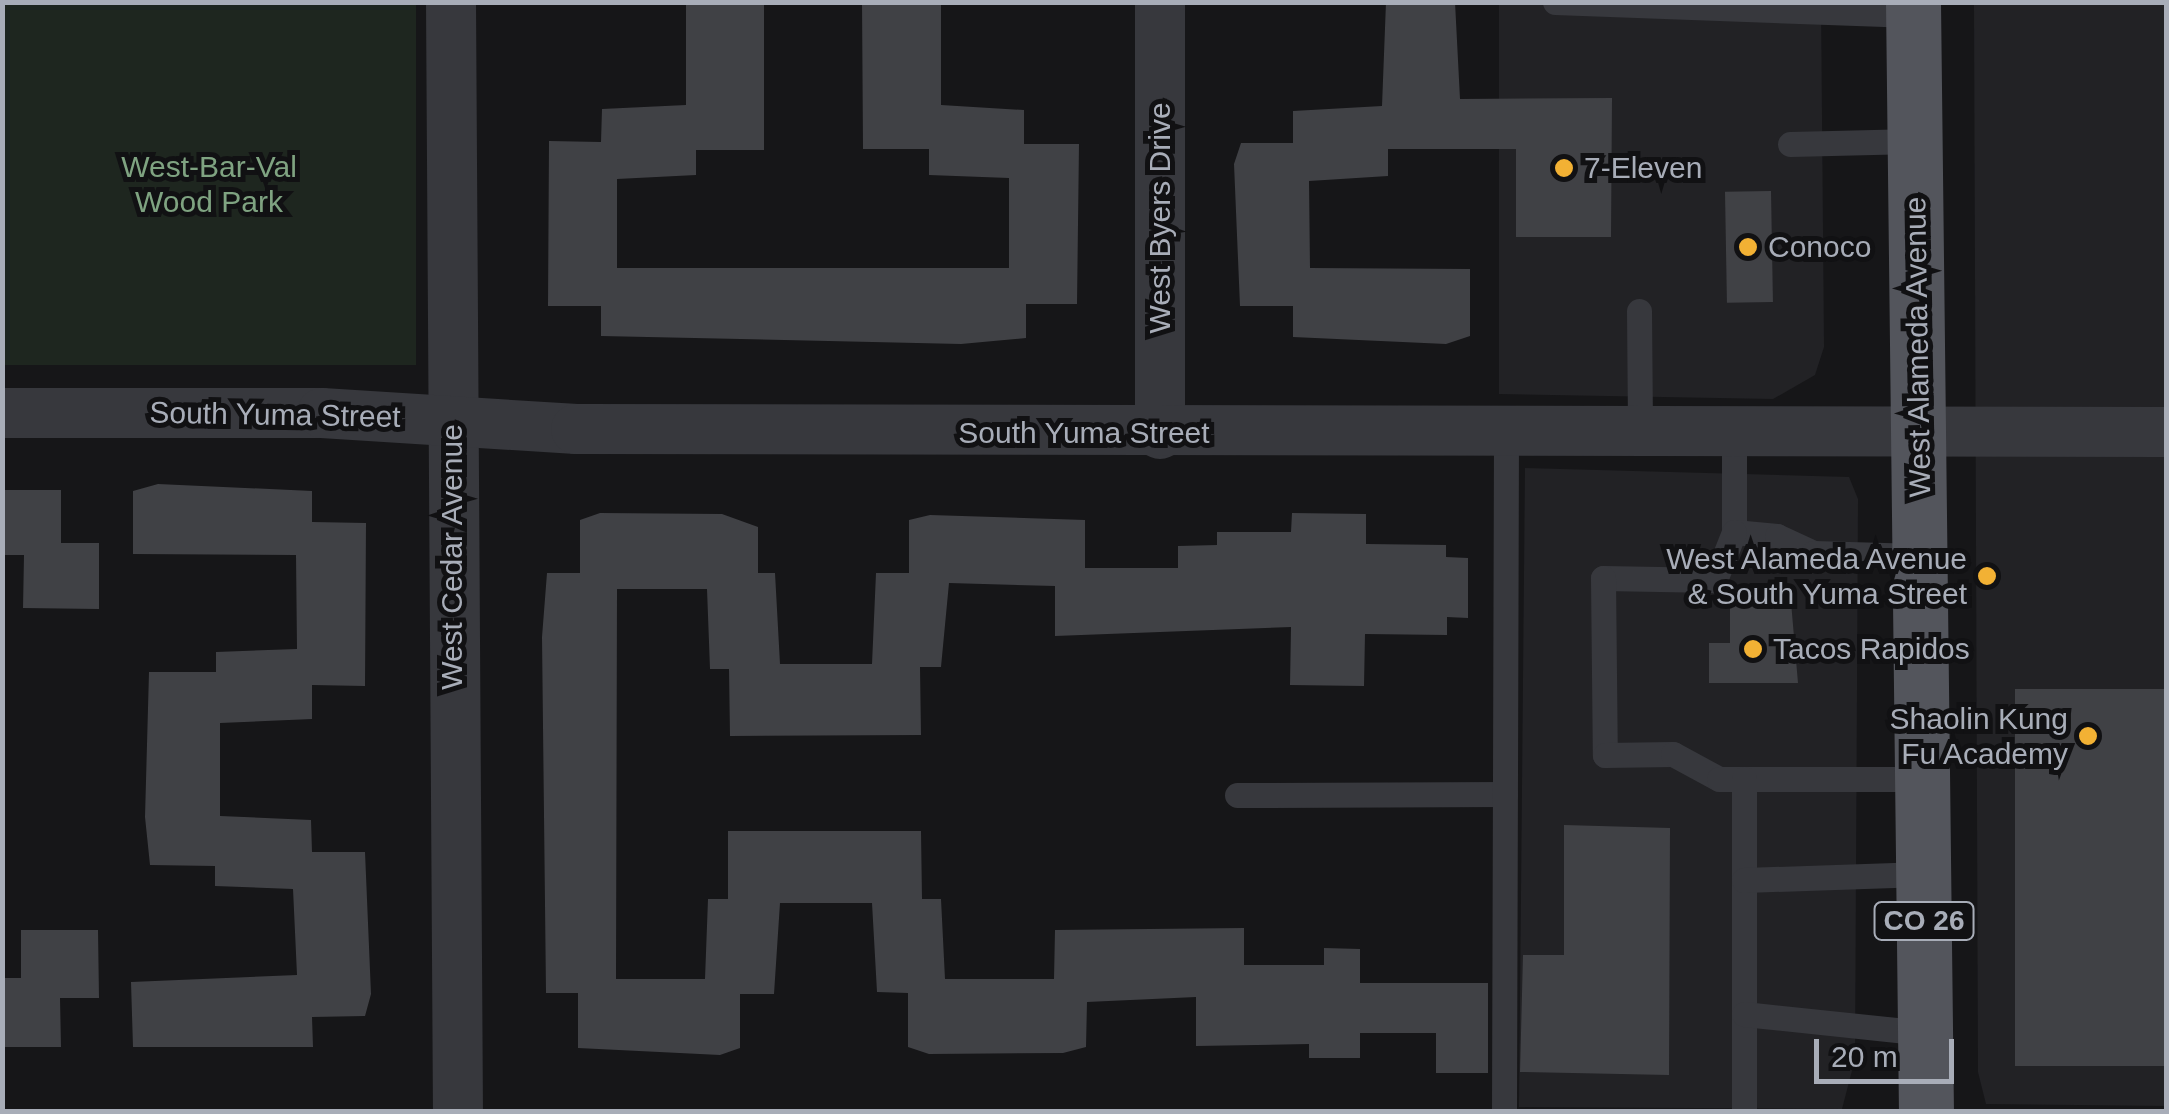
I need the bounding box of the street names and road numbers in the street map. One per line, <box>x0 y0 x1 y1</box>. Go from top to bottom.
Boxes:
street label: West Byers Drive <box>1142 102 1178 334</box>
street label: West Alameda Avenue <box>1897 195 1939 499</box>
street label: South Yuma Street <box>149 395 401 435</box>
street label: South Yuma Street <box>958 415 1210 451</box>
street label: West Cedar Avenue <box>434 423 470 691</box>
road number: CO 26 <box>1872 898 1976 944</box>

